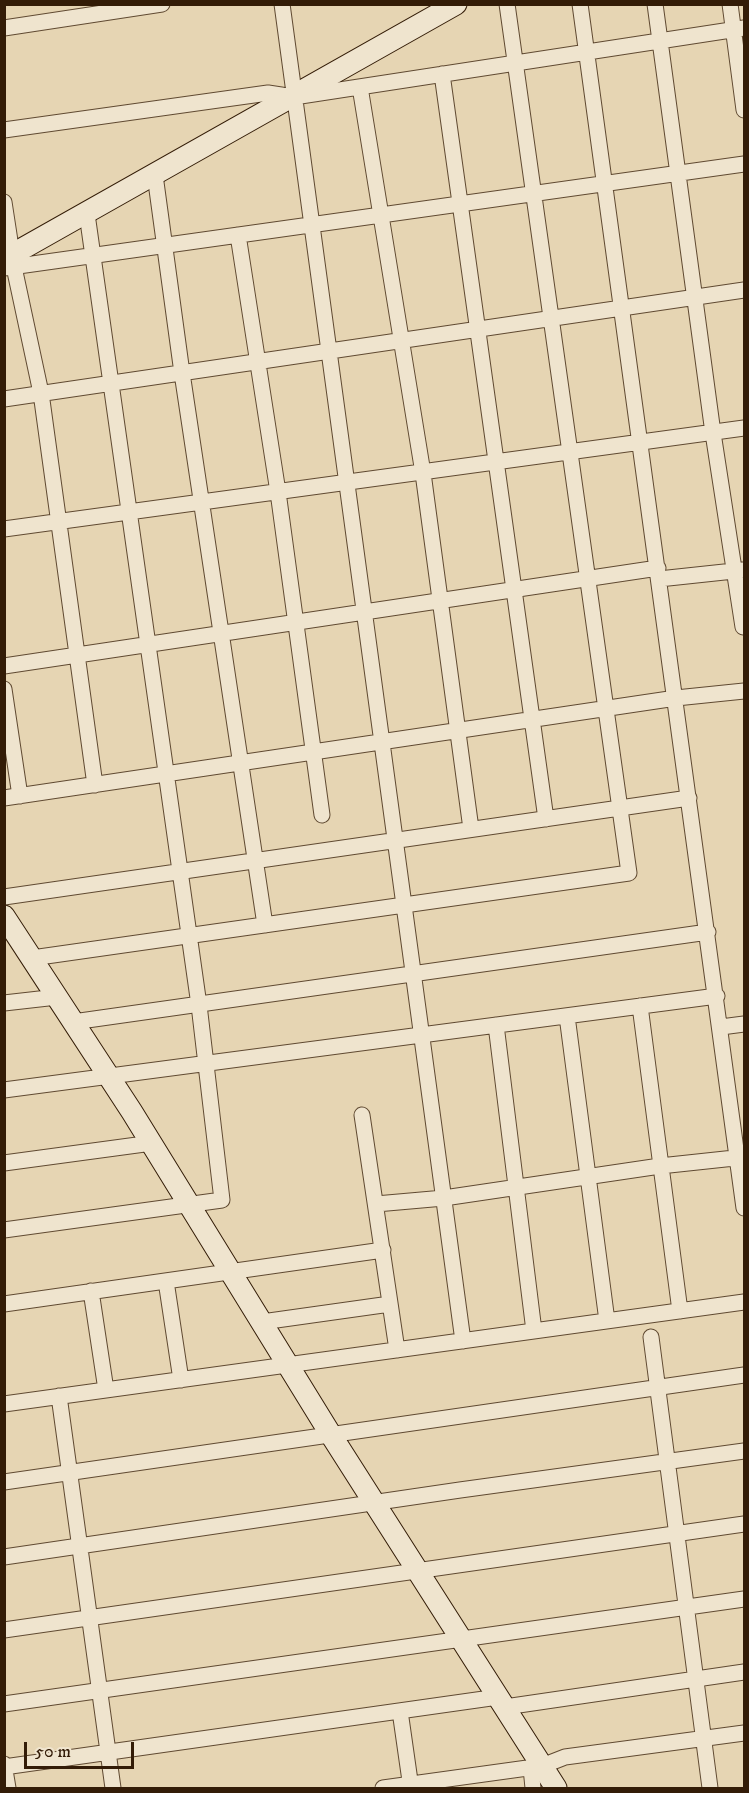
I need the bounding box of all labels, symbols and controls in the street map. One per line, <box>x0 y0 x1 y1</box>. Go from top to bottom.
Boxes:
scale bar <box>27 1730 136 1768</box>
text: 50 m <box>35 1741 71 1763</box>

